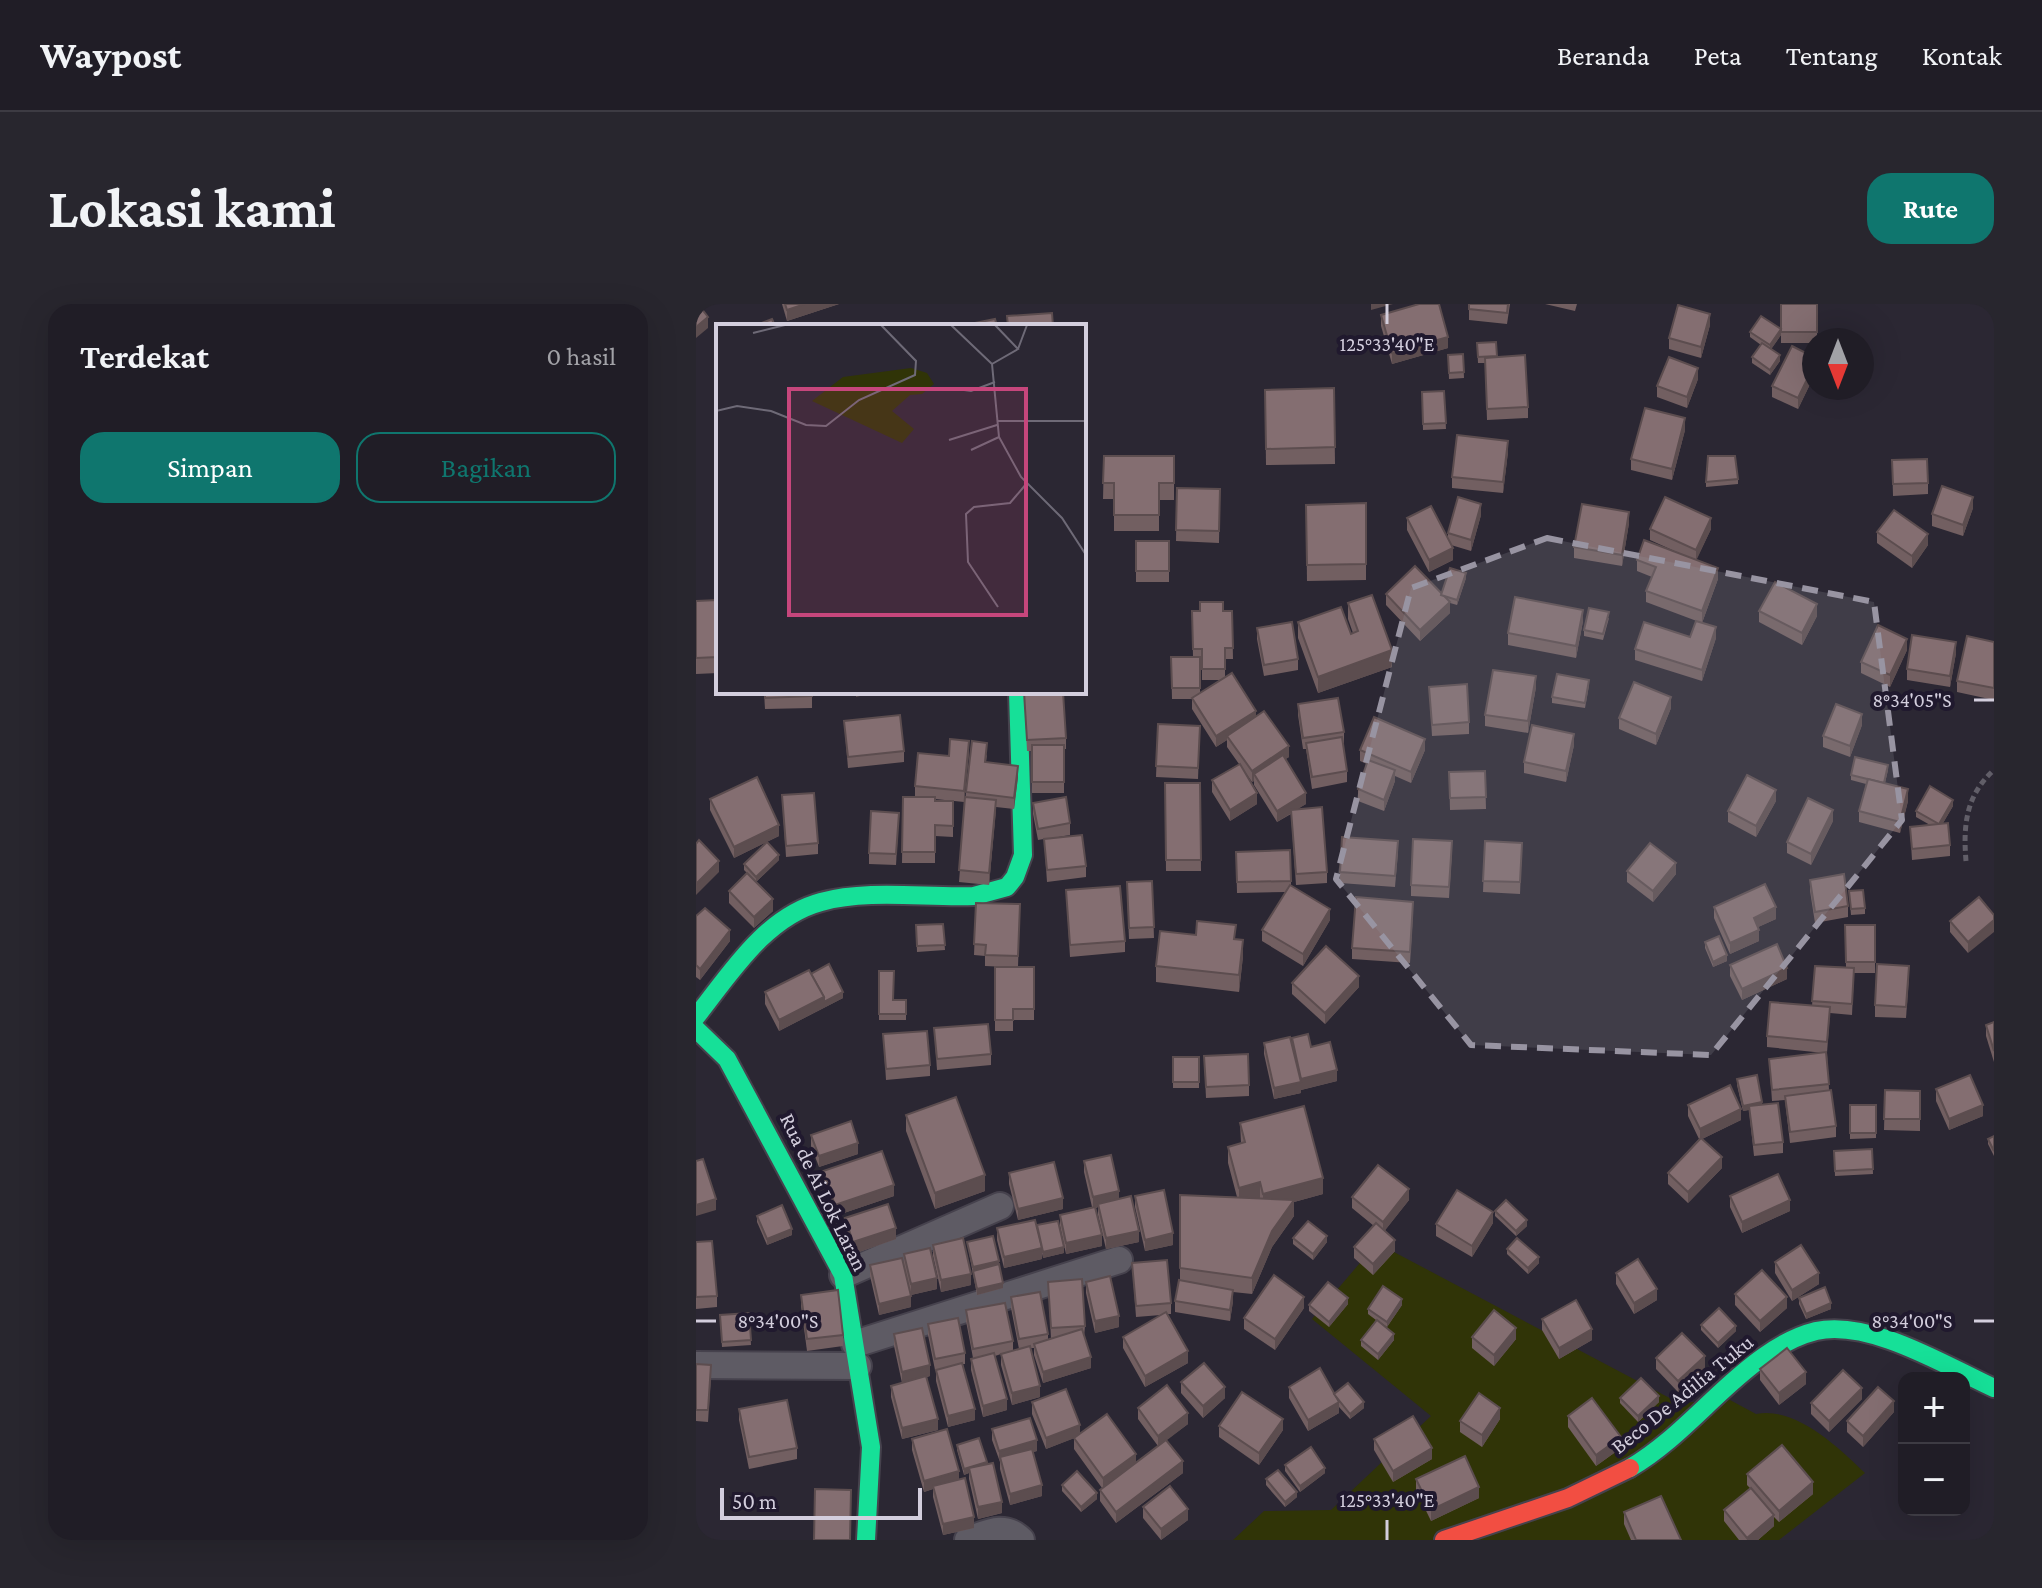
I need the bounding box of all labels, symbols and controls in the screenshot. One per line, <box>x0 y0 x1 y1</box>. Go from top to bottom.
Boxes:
text: Waypost <box>40 34 181 76</box>
text: Beranda <box>1557 40 1650 71</box>
text: Peta <box>1694 40 1742 71</box>
text: Tentang <box>1786 40 1878 71</box>
text: Kontak <box>1922 40 2002 71</box>
button: Rute <box>1867 173 1994 244</box>
text: Lokasi kami <box>48 177 336 239</box>
inset map <box>716 324 1086 694</box>
north arrow <box>1802 328 1874 400</box>
text: 125°33'40"E <box>1340 333 1435 355</box>
text: Terdekat <box>80 338 209 375</box>
text: 0 hasil <box>547 342 616 371</box>
button: Simpan <box>80 432 340 503</box>
button: Bagikan <box>356 432 616 503</box>
text: 8°34'05"S <box>1872 689 1952 711</box>
street label: Rua de Ai Lok Laran <box>775 1109 873 1275</box>
text: 8°34'00"S <box>738 1310 818 1332</box>
text: 8°34'00"S <box>1872 1310 1952 1332</box>
street label: Beco De Adilia Tuku <box>1606 1329 1758 1459</box>
map controls <box>1898 1372 1970 1516</box>
button: + <box>1898 1372 1970 1444</box>
button: − <box>1898 1444 1970 1516</box>
scale bar <box>720 1484 922 1520</box>
text: 50 m <box>732 1489 777 1514</box>
text: 125°33'40"E <box>1340 1489 1435 1511</box>

